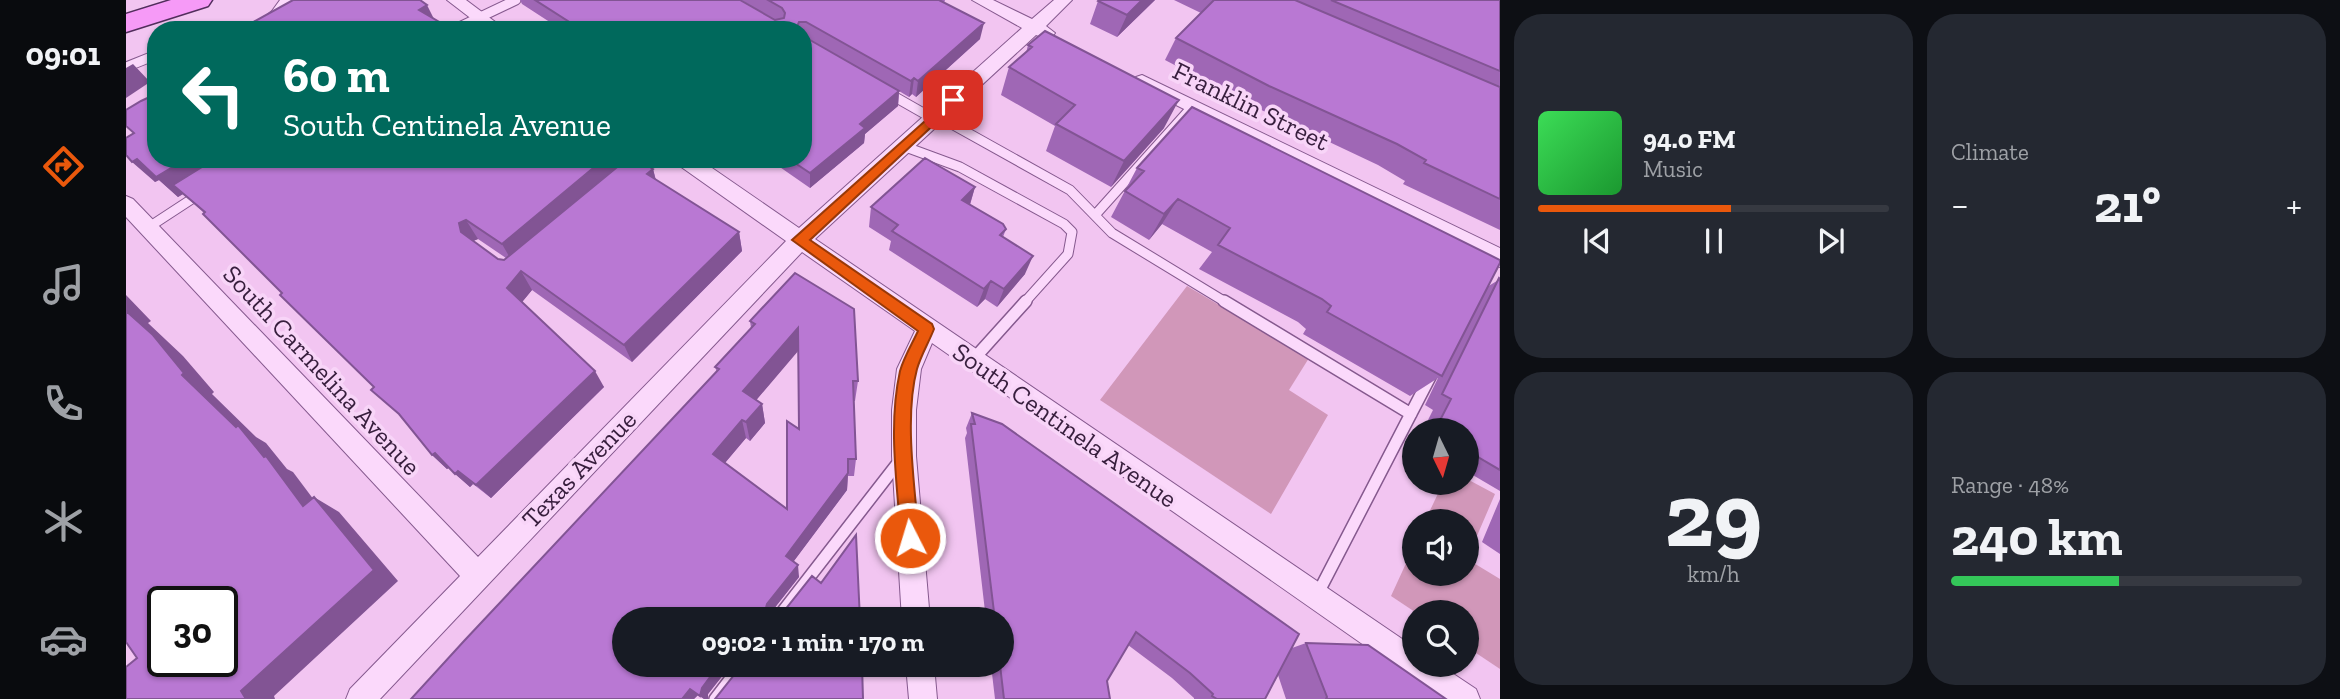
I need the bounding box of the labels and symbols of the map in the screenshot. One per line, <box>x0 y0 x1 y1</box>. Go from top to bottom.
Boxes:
street label: Franklin Street <box>1168 54 1335 158</box>
pin <box>923 70 983 130</box>
street label: South Carmelina Avenue <box>216 258 428 482</box>
street label: South Centinela Avenue <box>947 335 1183 515</box>
street label: Texas Avenue <box>515 403 643 535</box>
north arrow <box>1402 418 1479 495</box>
position arrow <box>873 501 947 575</box>
speed limit sign: 30 <box>147 586 238 677</box>

